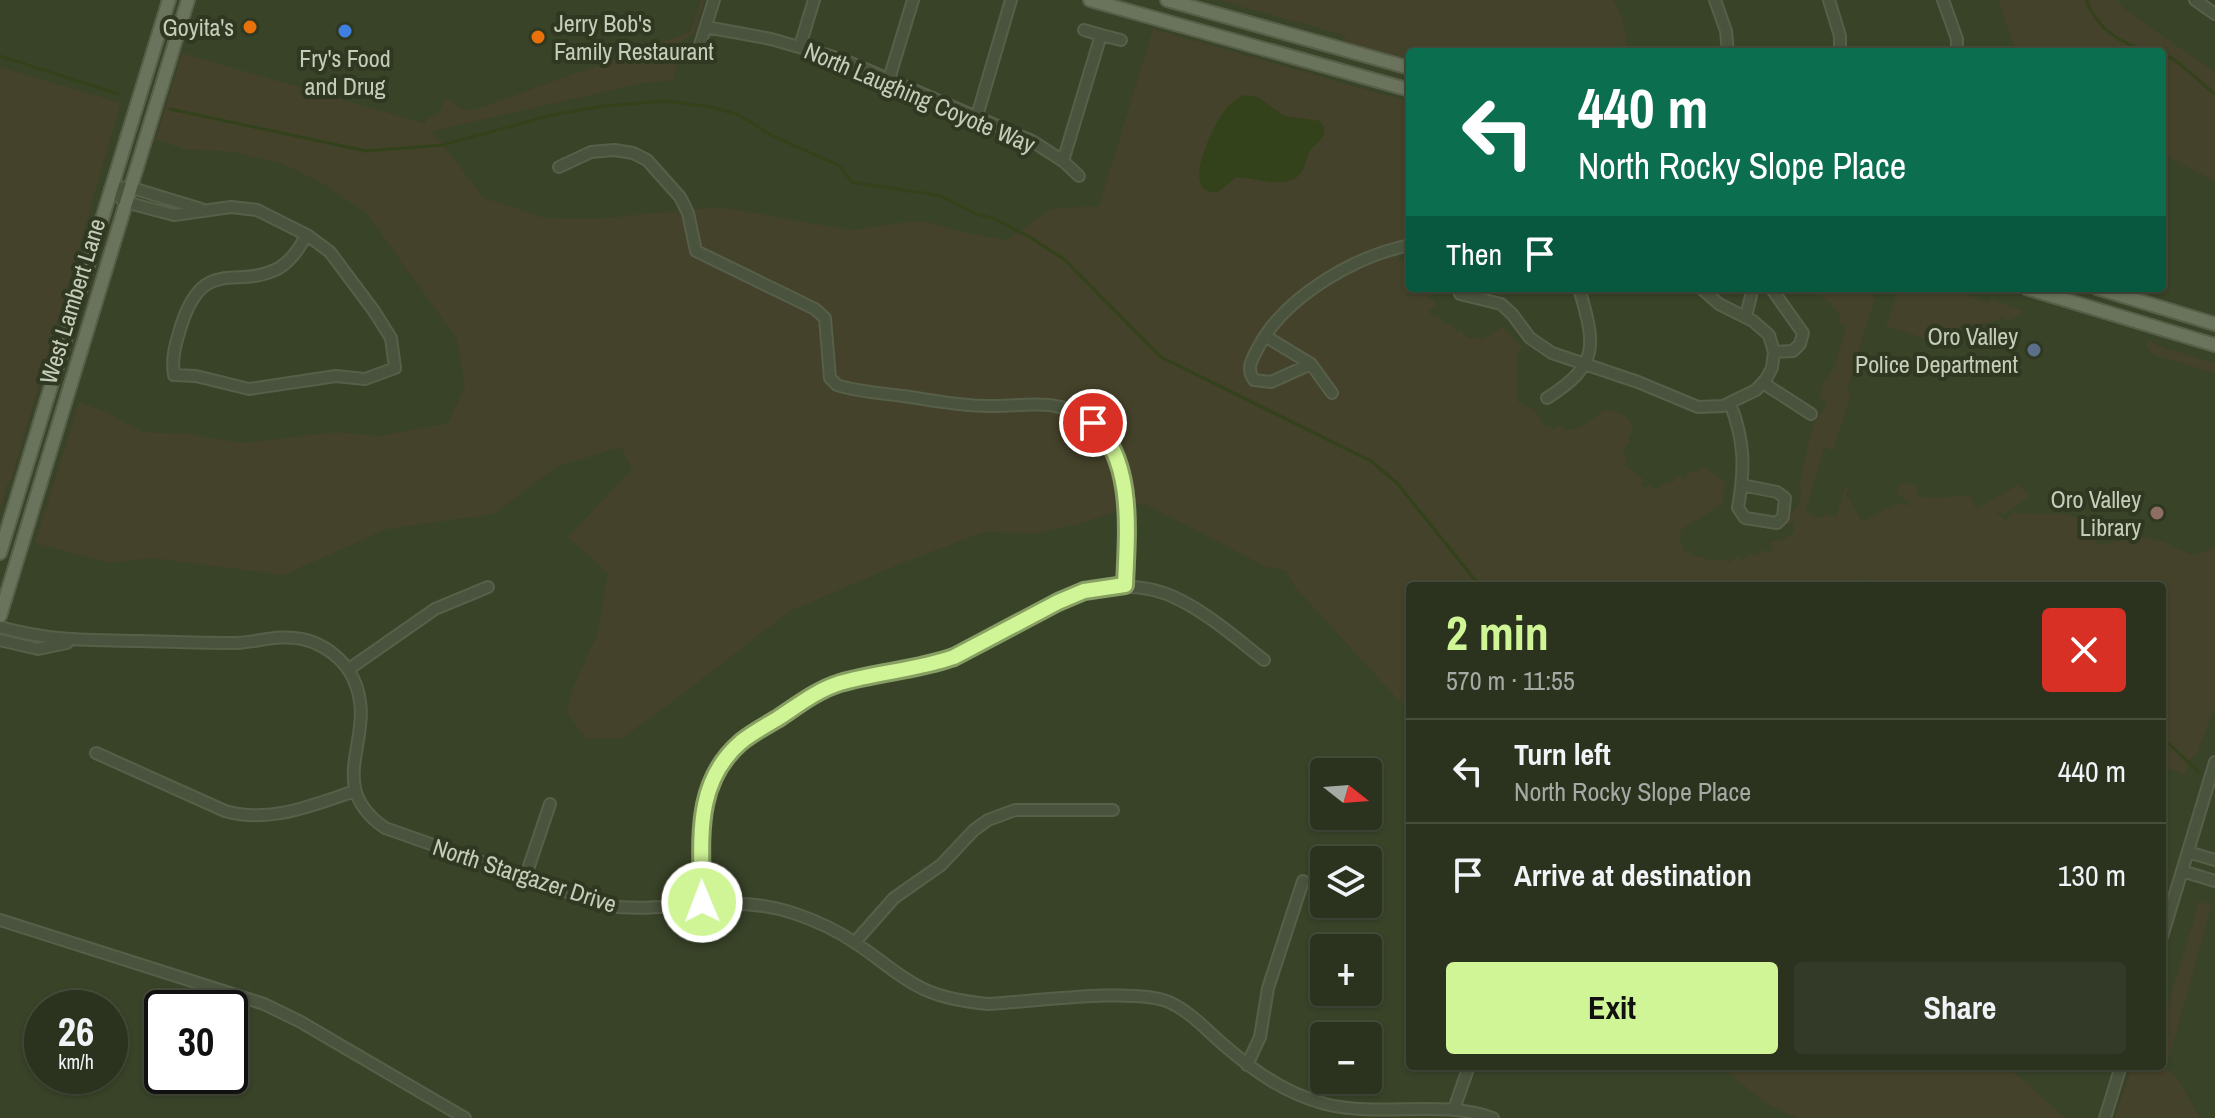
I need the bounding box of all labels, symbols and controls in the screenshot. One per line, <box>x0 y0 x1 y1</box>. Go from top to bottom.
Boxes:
place label: Jerry Bob's Family Restaurant <box>554 7 714 67</box>
place label: Goyita's <box>162 11 234 43</box>
marker: Goyita's <box>241 18 259 36</box>
marker: Fry's Food and Drug <box>336 22 354 40</box>
marker: Jerry Bob's Family Restaurant <box>529 28 547 46</box>
street label: North Laughing Coyote Way <box>800 34 1040 160</box>
place label: Fry's Food and Drug <box>299 42 391 102</box>
text: 440 m <box>1578 70 1708 145</box>
icon: left <box>1446 80 1550 184</box>
text: North Rocky Slope Place <box>1578 142 1906 190</box>
street label: West Lambert Lane <box>32 214 112 388</box>
icon: arrive <box>1518 232 1562 276</box>
text: Then <box>1446 234 1502 274</box>
place label: Oro Valley Police Department <box>1855 320 2019 380</box>
marker: Oro Valley Police Department <box>2025 341 2043 359</box>
pin <box>1059 389 1127 457</box>
icon: arrive <box>1071 401 1115 445</box>
place label: Oro Valley Library <box>2051 483 2141 543</box>
marker: Oro Valley Library <box>2148 504 2166 522</box>
text: 2 min <box>1446 600 1549 665</box>
button: close <box>2042 608 2126 692</box>
text: 570 m · 11:55 <box>1446 663 1575 698</box>
text: Turn left <box>1514 734 1611 774</box>
icon: left <box>1446 749 1490 793</box>
text: 440 m <box>2058 751 2126 791</box>
north arrow <box>1310 758 1382 830</box>
map controls <box>1310 758 1382 1094</box>
text: North Rocky Slope Place <box>1514 774 1751 809</box>
street label: North Stargazer Drive <box>429 830 621 920</box>
button: layers <box>1310 846 1382 918</box>
icon: arrive <box>1446 853 1490 897</box>
text: Arrive at destination <box>1514 855 1752 895</box>
text: 130 m <box>2058 855 2126 895</box>
position arrow <box>660 860 744 944</box>
button: + <box>1310 934 1382 1006</box>
button: Exit <box>1446 962 1778 1054</box>
button: Share <box>1794 962 2126 1054</box>
speed limit sign: 30 <box>144 990 248 1094</box>
text: 26 <box>58 1005 94 1058</box>
button: − <box>1310 1022 1382 1094</box>
text: km/h <box>58 1048 94 1075</box>

